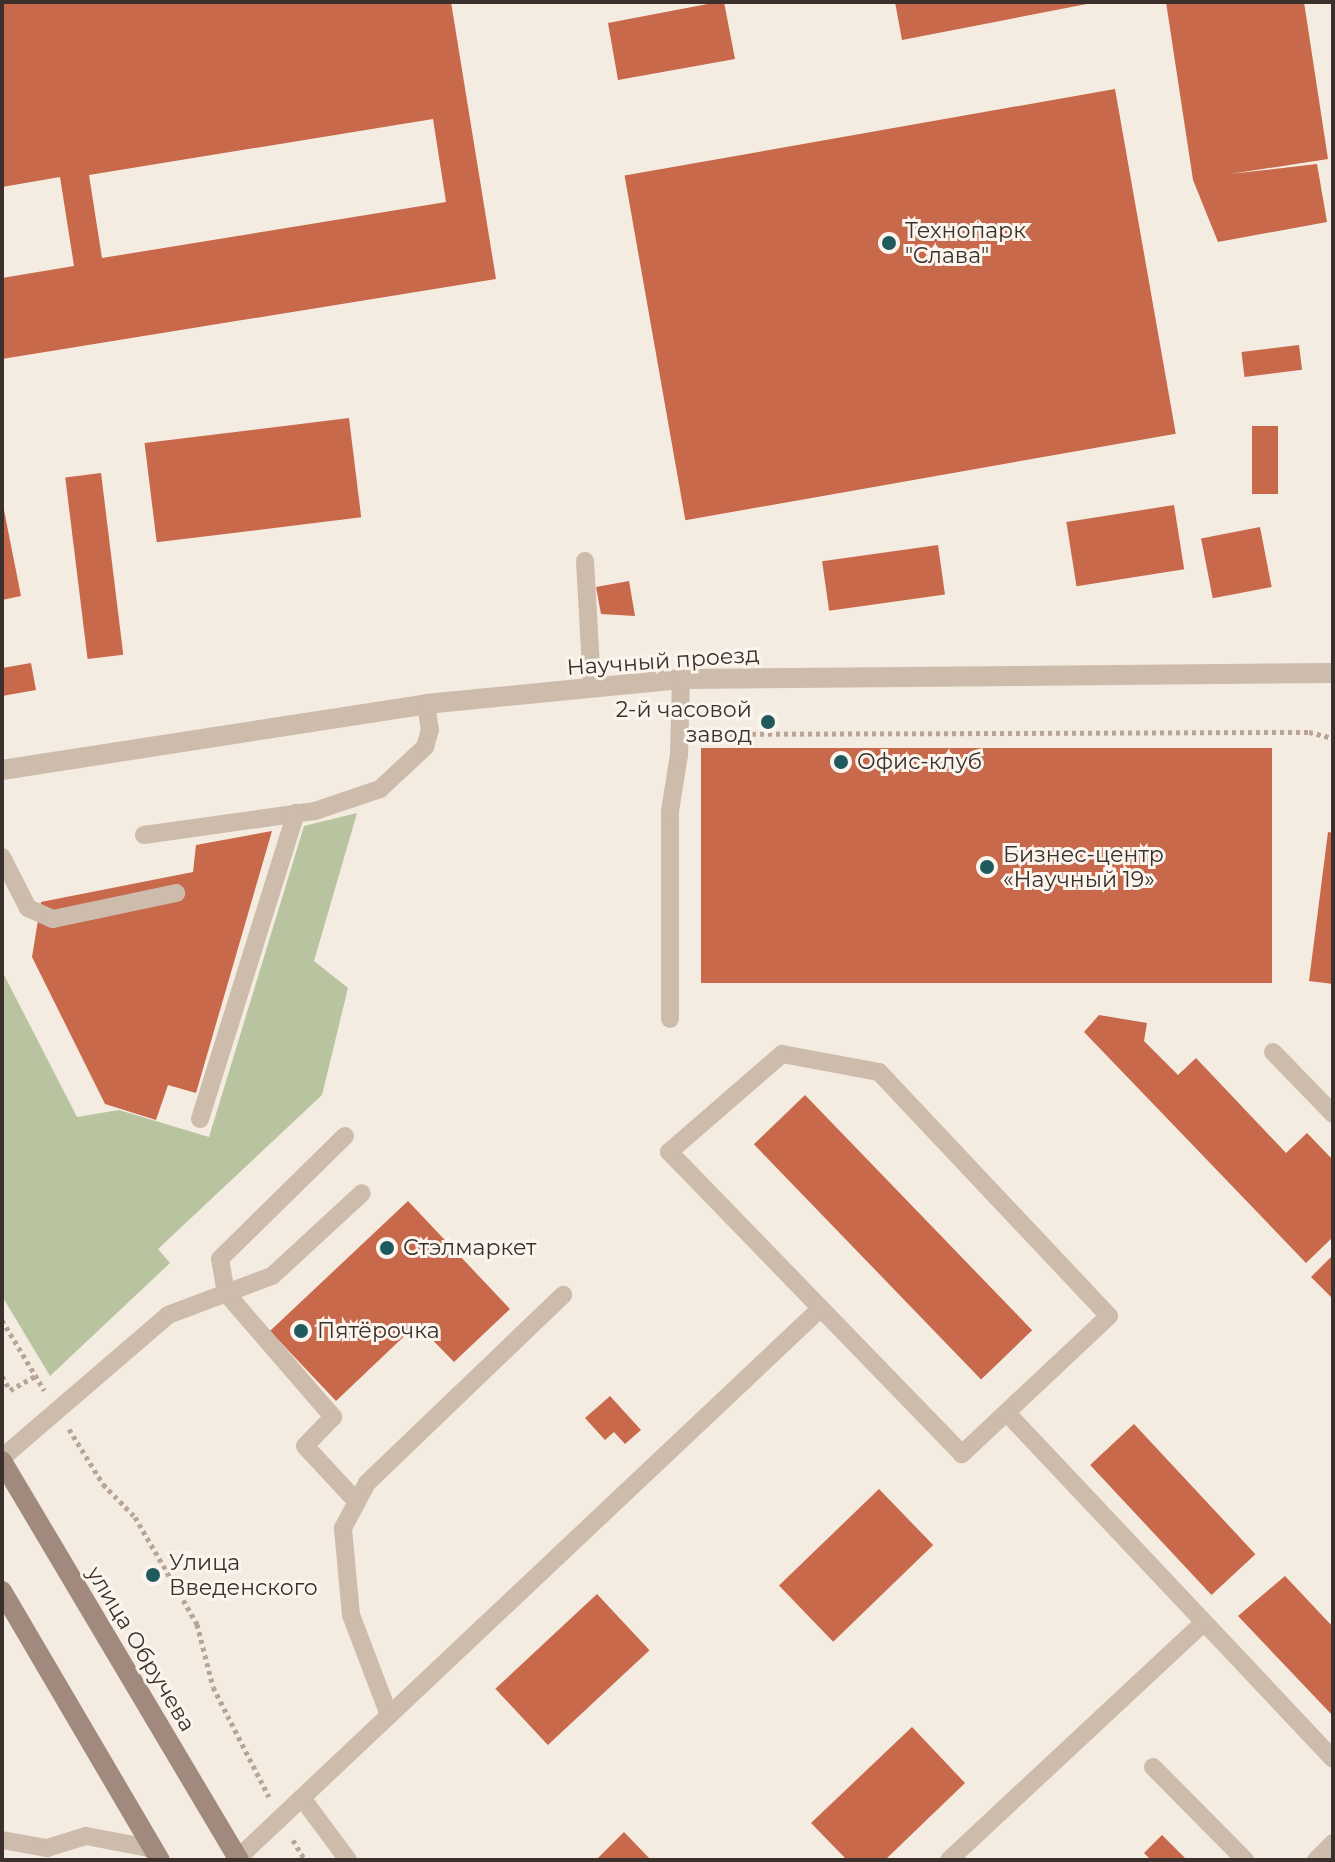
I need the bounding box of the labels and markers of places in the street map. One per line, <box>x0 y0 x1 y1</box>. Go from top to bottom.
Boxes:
place label: Технопарк "Слава" <box>905 217 1026 268</box>
marker: Технопарк "Слава" <box>880 234 898 252</box>
place label: 2-й часовой завод <box>616 696 752 748</box>
marker: 2-й часовой завод <box>759 713 777 731</box>
place label: Офис-клуб <box>857 749 982 775</box>
marker: Офис-клуб <box>832 753 850 771</box>
place label: Бизнес-центр «Научный 19» <box>1003 841 1164 892</box>
marker: Бизнес-центр «Научный 19» <box>978 858 996 876</box>
place label: Стэлмаркет <box>403 1235 536 1261</box>
marker: Стэлмаркет <box>378 1239 396 1257</box>
place label: Пятёрочка <box>317 1318 440 1344</box>
marker: Пятёрочка <box>292 1322 310 1340</box>
place label: Улица Введенского <box>169 1549 318 1600</box>
marker: Улица Введенского <box>144 1566 162 1584</box>

